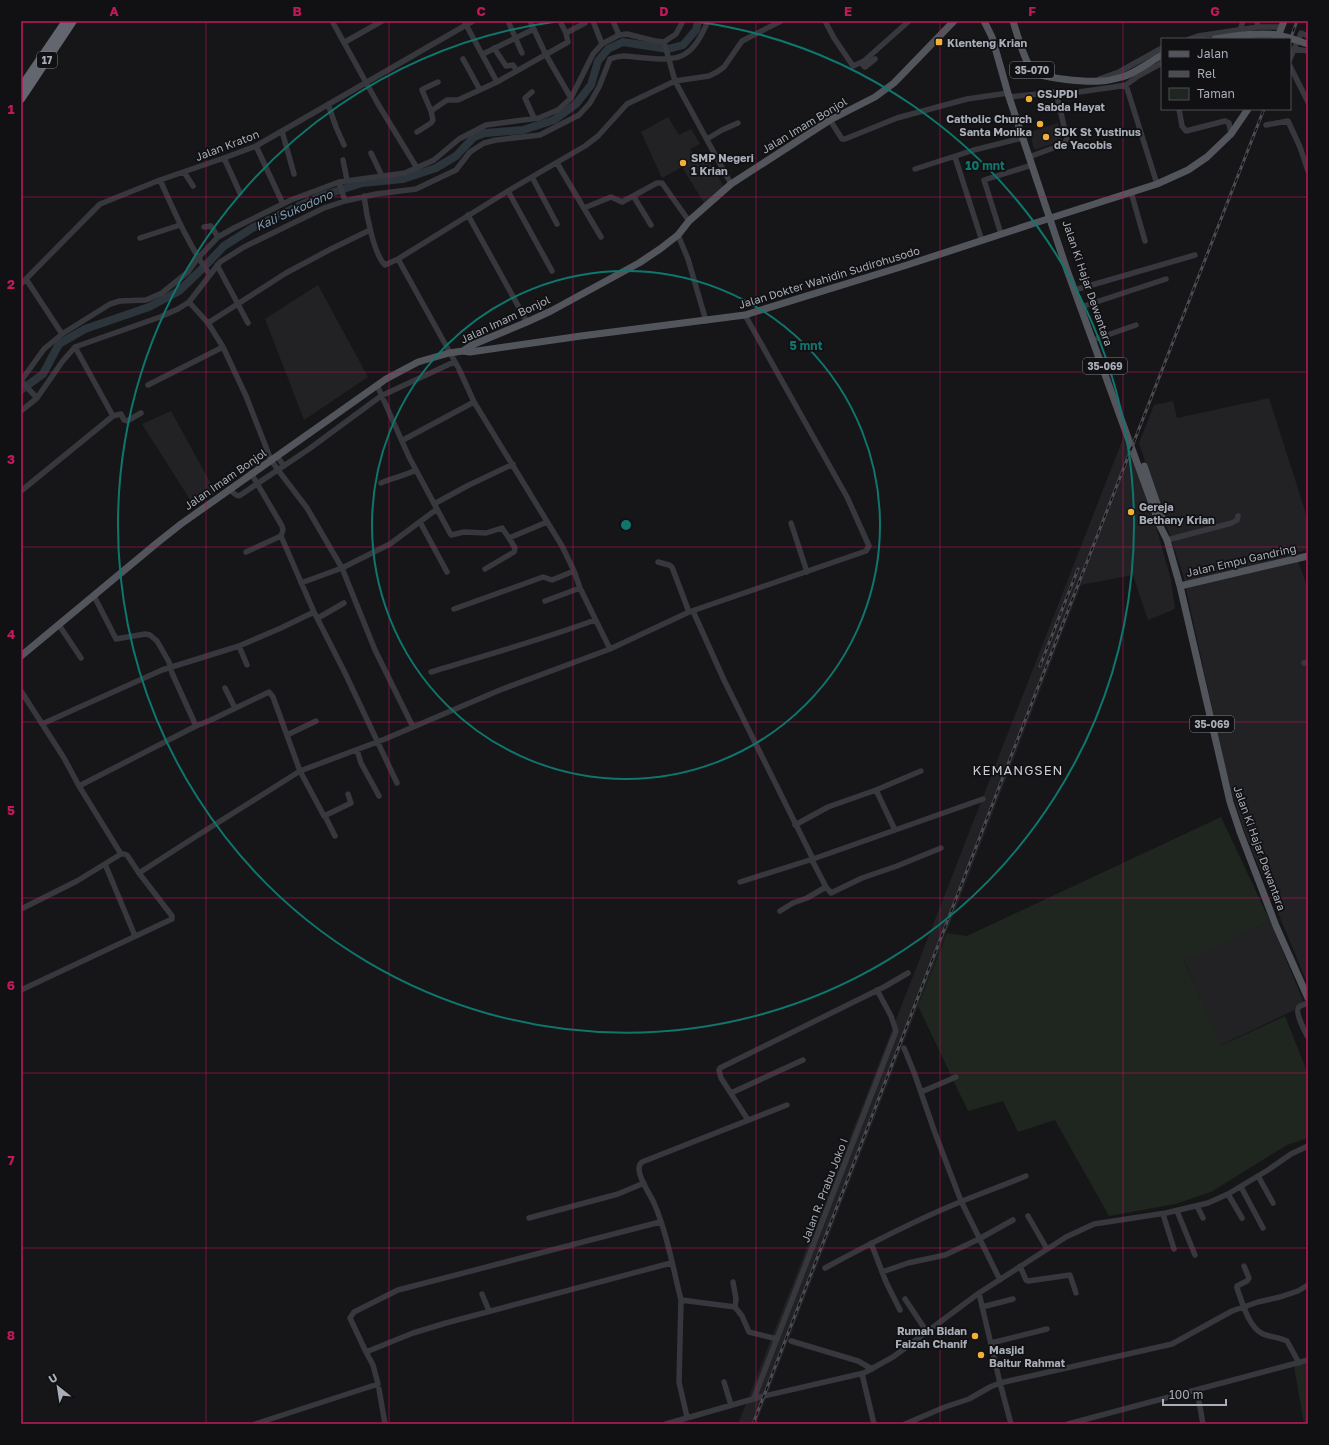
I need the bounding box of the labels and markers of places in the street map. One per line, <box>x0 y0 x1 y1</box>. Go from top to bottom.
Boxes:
place label: Klenteng Krian <box>947 36 1027 49</box>
marker: Klenteng Krian <box>934 37 944 47</box>
place label: GSJPDI Sabda Hayat <box>1037 87 1106 113</box>
marker: GSJPDI Sabda Hayat <box>1024 94 1034 104</box>
place label: Catholic Church Santa Monika <box>946 112 1032 138</box>
marker: Catholic Church Santa Monika <box>1035 119 1045 129</box>
place label: SDK St Yustinus de Yacobis <box>1054 125 1141 151</box>
marker: SDK St Yustinus de Yacobis <box>1041 132 1051 142</box>
place label: SMP Negeri 1 Krian <box>691 151 754 177</box>
marker: SMP Negeri 1 Krian <box>678 158 688 168</box>
place label: Gereja Bethany Krian <box>1139 500 1215 526</box>
marker: Gereja Bethany Krian <box>1126 507 1136 517</box>
centre of rings <box>619 518 633 532</box>
place label: Rumah Bidan Faizah Chanif <box>895 1324 967 1350</box>
marker: Rumah Bidan Faizah Chanif <box>970 1331 980 1341</box>
place label: Masjid Baitur Rahmat <box>989 1343 1066 1369</box>
marker: Masjid Baitur Rahmat <box>976 1350 986 1360</box>

